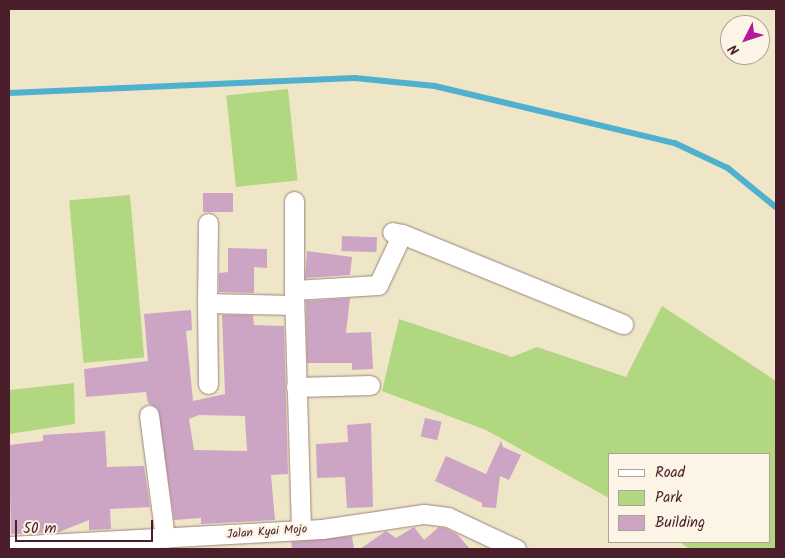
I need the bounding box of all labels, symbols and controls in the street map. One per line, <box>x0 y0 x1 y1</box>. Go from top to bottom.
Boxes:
north arrow <box>720 15 770 65</box>
text: N <box>723 39 746 60</box>
legend <box>608 453 770 543</box>
text: Road <box>655 461 685 485</box>
text: Park <box>655 486 682 510</box>
scale bar <box>18 510 155 542</box>
text: Building <box>655 511 705 535</box>
text: 50 m <box>23 517 57 541</box>
street label: Jalan Kyai Mojo <box>226 522 308 542</box>

